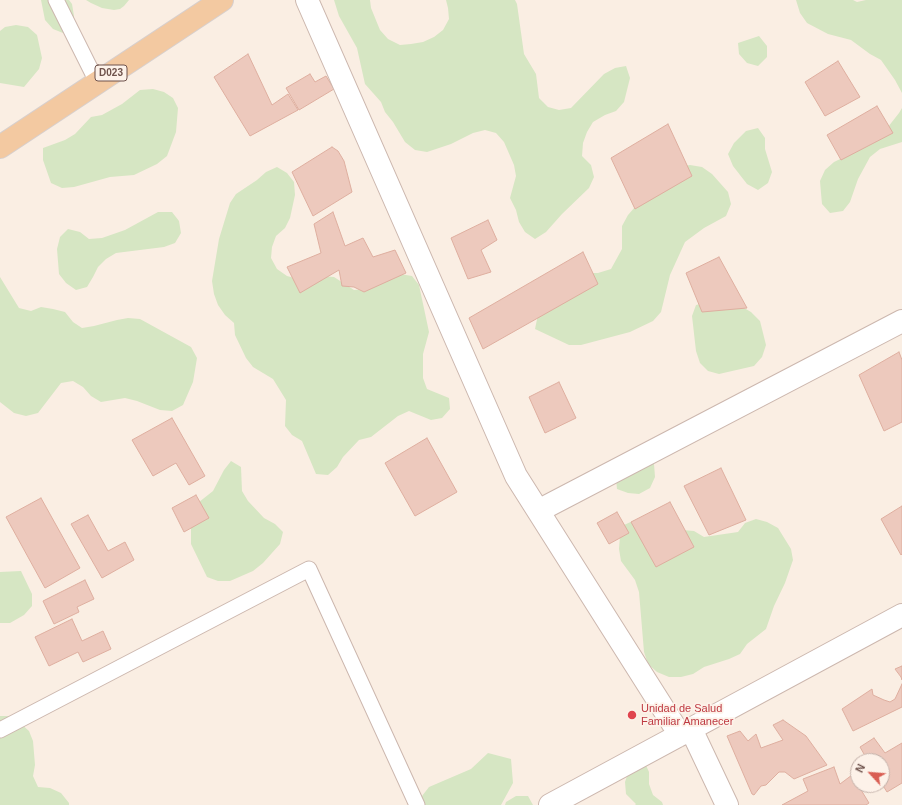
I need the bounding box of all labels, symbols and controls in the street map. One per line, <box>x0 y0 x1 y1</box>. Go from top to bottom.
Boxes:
road number: D023 <box>95 65 127 81</box>
place label: Unidad de Salud Familiar Amanecer <box>641 702 733 728</box>
marker: Unidad de Salud Familiar Amanecer <box>626 709 638 721</box>
north arrow <box>850 753 890 793</box>
text: N <box>853 762 867 774</box>

